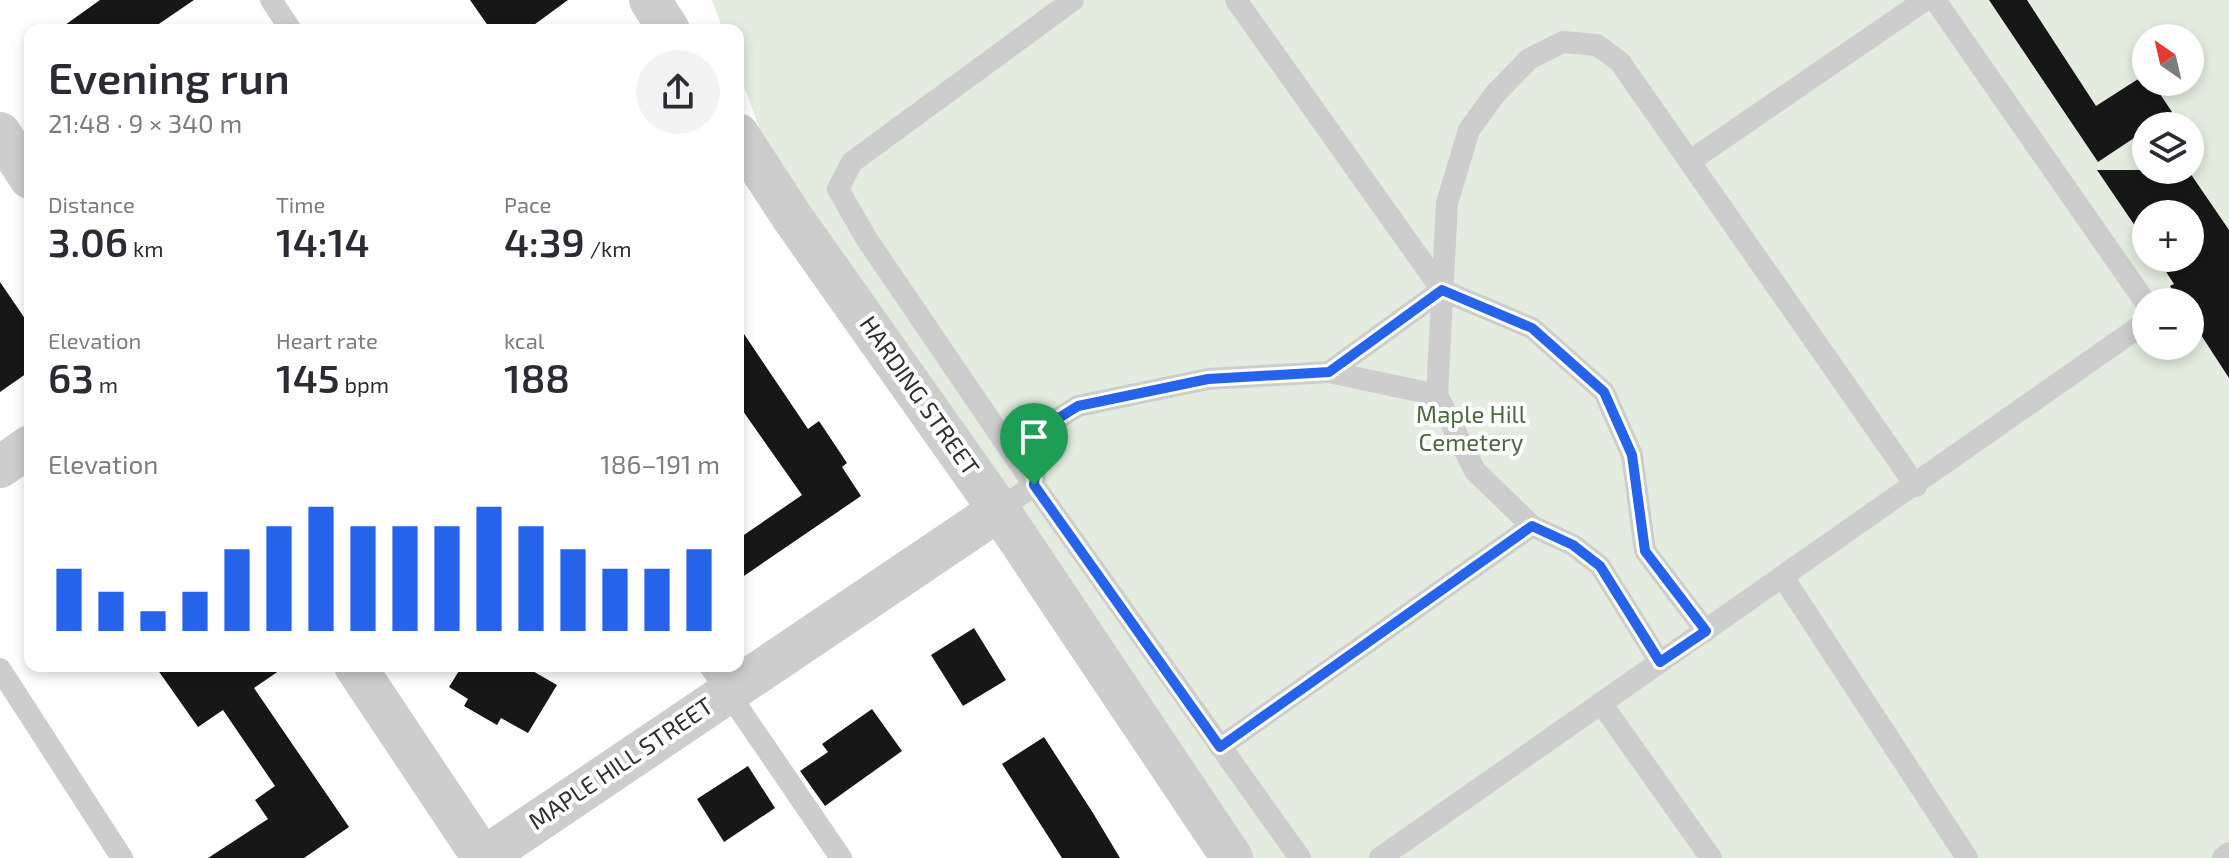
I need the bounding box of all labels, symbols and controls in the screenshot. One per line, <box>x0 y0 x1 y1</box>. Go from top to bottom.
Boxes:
north arrow <box>2132 24 2204 96</box>
map controls <box>2132 24 2204 360</box>
text: Evening run <box>48 50 290 103</box>
button: share <box>636 50 720 134</box>
text: 21:48 · 9 × 340 m <box>48 107 242 138</box>
button: layers <box>2132 112 2204 184</box>
text: Distance <box>48 191 135 217</box>
text: Time <box>276 191 325 217</box>
text: Pace <box>504 191 551 217</box>
button: + <box>2132 200 2204 272</box>
text: 3.06 <box>48 217 128 265</box>
text: 14:14 <box>276 217 370 265</box>
text: 4:39 <box>504 217 585 265</box>
text: km <box>128 235 163 261</box>
text: /km <box>585 235 632 261</box>
button: − <box>2132 288 2204 360</box>
street label: HARDING STREET <box>854 310 986 481</box>
text: Elevation <box>48 327 141 353</box>
text: Heart rate <box>276 327 378 353</box>
text: kcal <box>504 327 544 353</box>
text: 63 <box>48 353 94 401</box>
text: 145 <box>276 353 340 401</box>
text: 188 <box>504 353 570 401</box>
text: m <box>94 371 118 397</box>
text: bpm <box>340 371 389 397</box>
park label: Maple Hill Cemetery <box>1416 399 1526 456</box>
pin <box>1000 403 1068 485</box>
icon: arrive <box>1012 415 1056 459</box>
text: Elevation <box>48 448 158 479</box>
text: 186–191 m <box>600 448 720 479</box>
street label: MAPLE HILL STREET <box>522 690 718 835</box>

